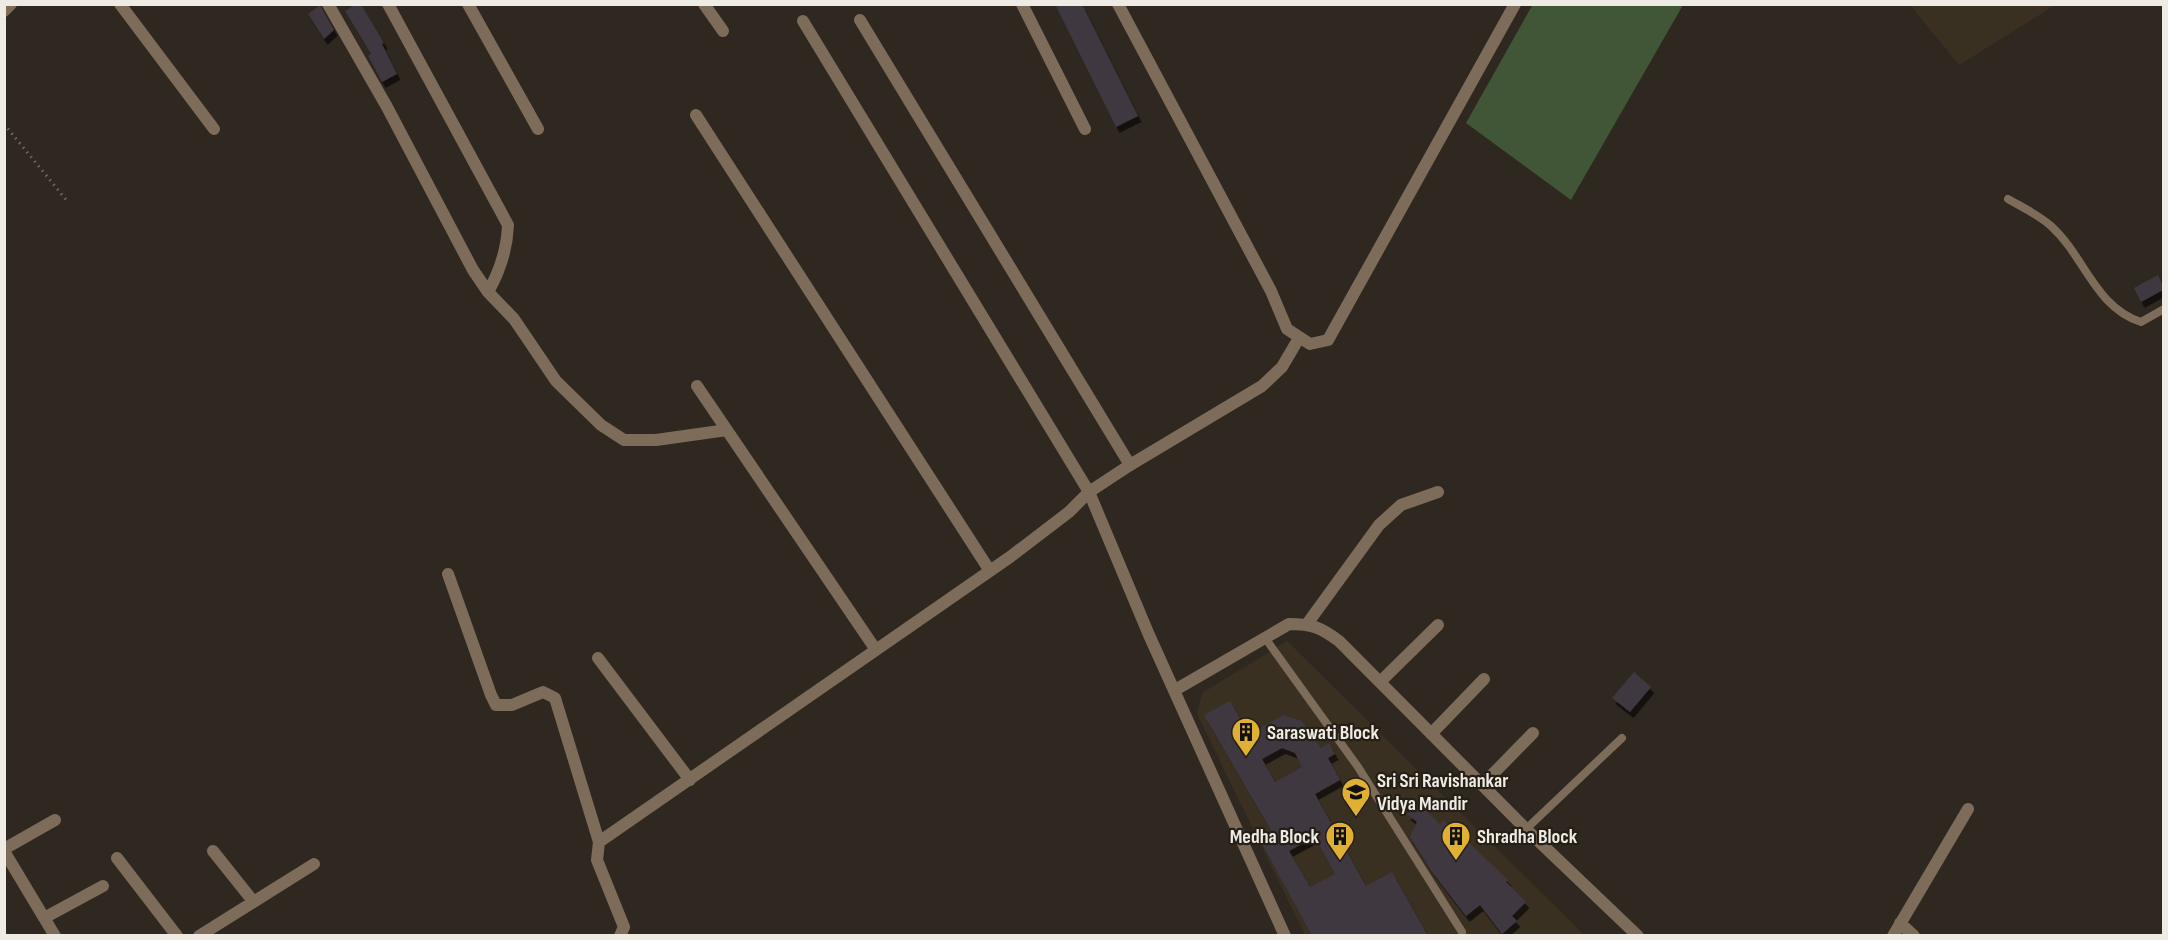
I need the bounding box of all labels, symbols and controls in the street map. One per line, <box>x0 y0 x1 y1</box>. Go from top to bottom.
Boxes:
building icon: Saraswati Block <box>1230 716 1262 758</box>
place label: Saraswati Block <box>1267 721 1379 745</box>
place label: Sri Sri Ravishankar Vidya Mandir <box>1377 769 1508 816</box>
school or university icon: Sri Sri Ravishankar Vidya Mandir <box>1340 776 1372 818</box>
building icon: Medha Block <box>1324 820 1356 862</box>
building icon: Shradha Block <box>1440 820 1472 862</box>
place label: Medha Block <box>1230 825 1320 849</box>
place label: Shradha Block <box>1477 825 1578 849</box>

